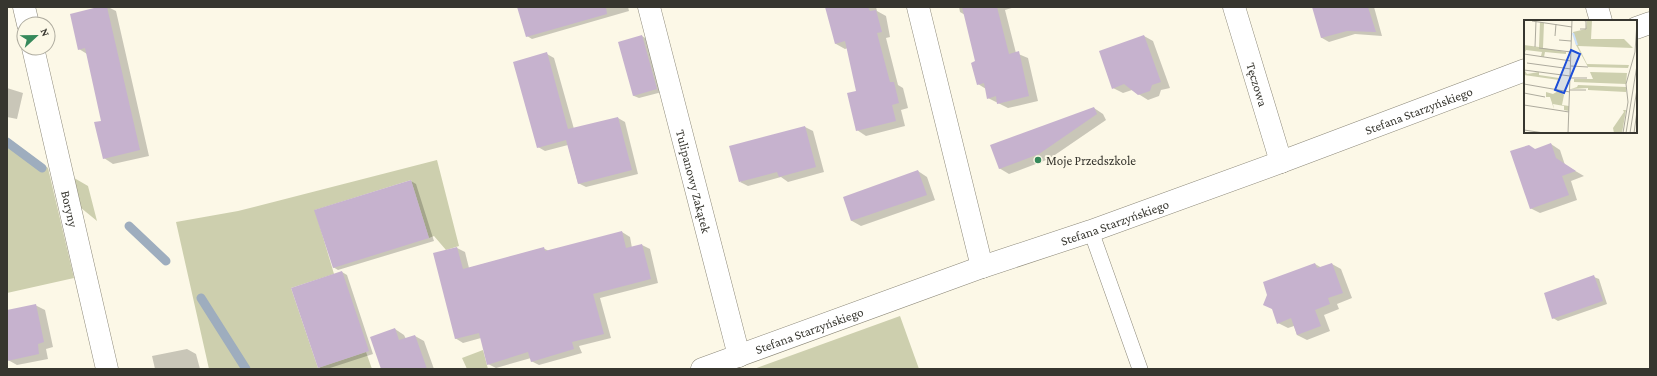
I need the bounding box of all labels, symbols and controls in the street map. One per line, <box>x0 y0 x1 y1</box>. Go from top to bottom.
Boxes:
north arrow <box>16 16 56 56</box>
inset map <box>1524 20 1637 133</box>
text: N <box>38 27 52 38</box>
street label: Tęczowa <box>1243 61 1271 108</box>
street label: Stefana Starzyńskiego <box>1363 83 1475 138</box>
street label: Tulipanowy Zakątek <box>673 128 714 236</box>
place label: Moje Przedszkole <box>1046 153 1136 169</box>
marker: Moje Przedszkole <box>1033 155 1043 165</box>
street label: Boryny <box>58 189 81 230</box>
street label: Stefana Starzyńskiego <box>1059 196 1171 249</box>
street label: Stefana Starzyńskiego <box>753 304 865 357</box>

